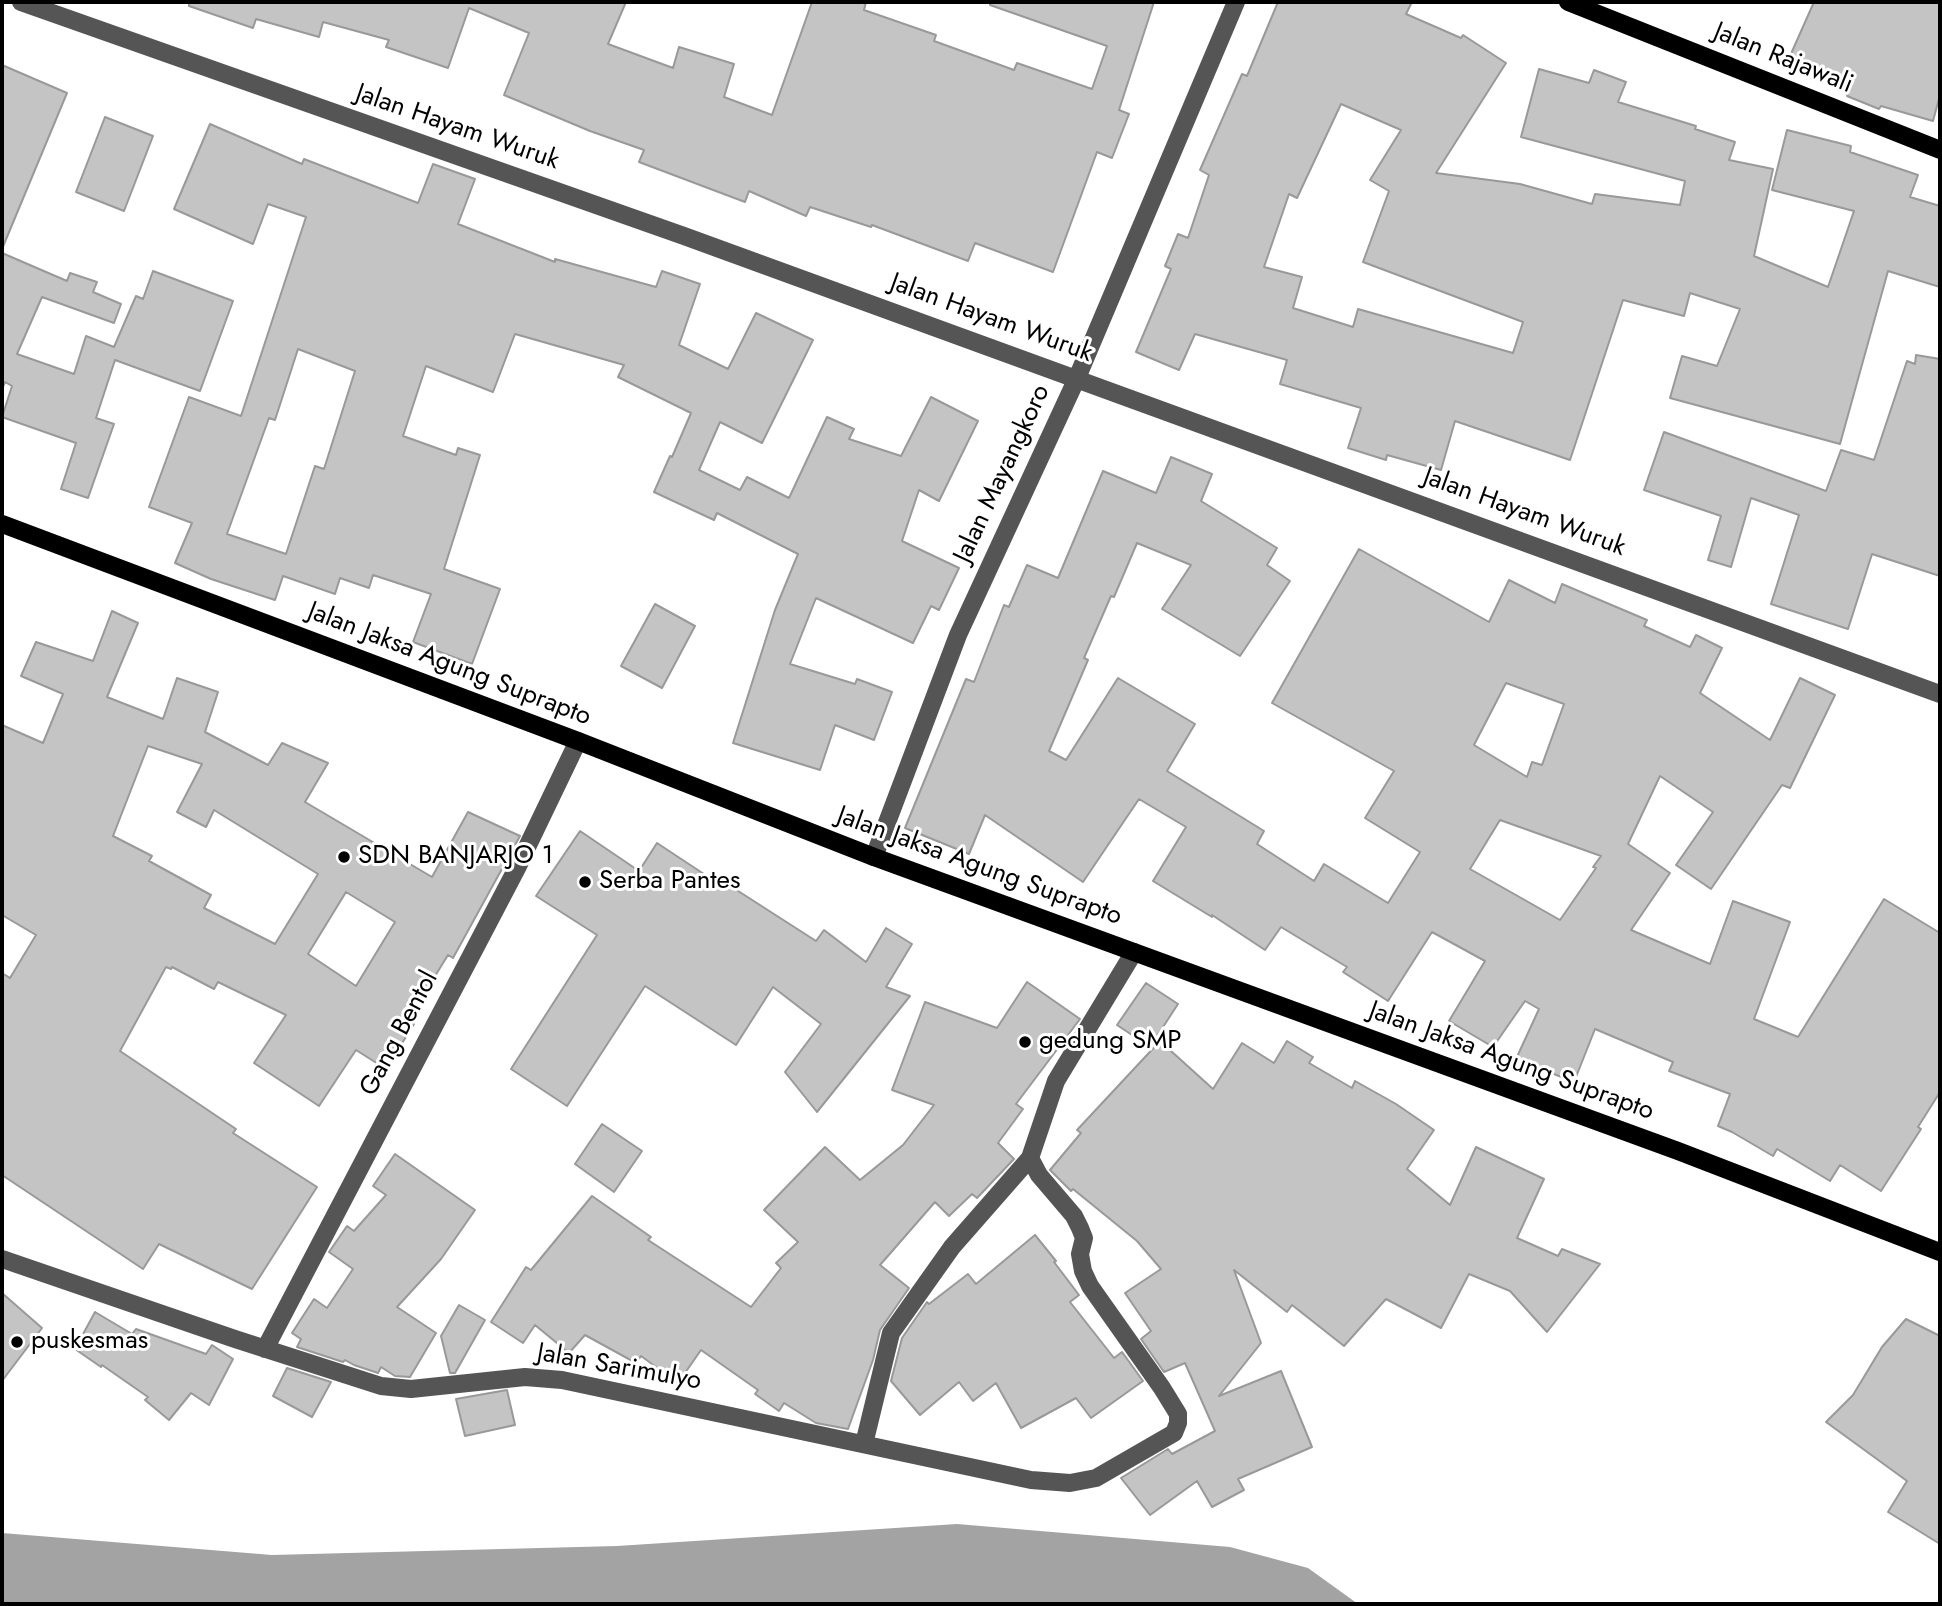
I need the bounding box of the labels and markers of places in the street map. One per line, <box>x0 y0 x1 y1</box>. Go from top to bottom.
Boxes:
place label: SDN BANJARJO 1 <box>358 841 554 873</box>
marker: SDN BANJARJO 1 <box>336 849 352 865</box>
place label: Serba Pantes <box>599 866 740 898</box>
marker: Serba Pantes <box>577 874 593 890</box>
place label: gedung SMP <box>1039 1026 1182 1058</box>
marker: gedung SMP <box>1017 1034 1033 1050</box>
place label: puskesmas <box>31 1326 148 1358</box>
marker: puskesmas <box>9 1334 25 1350</box>

